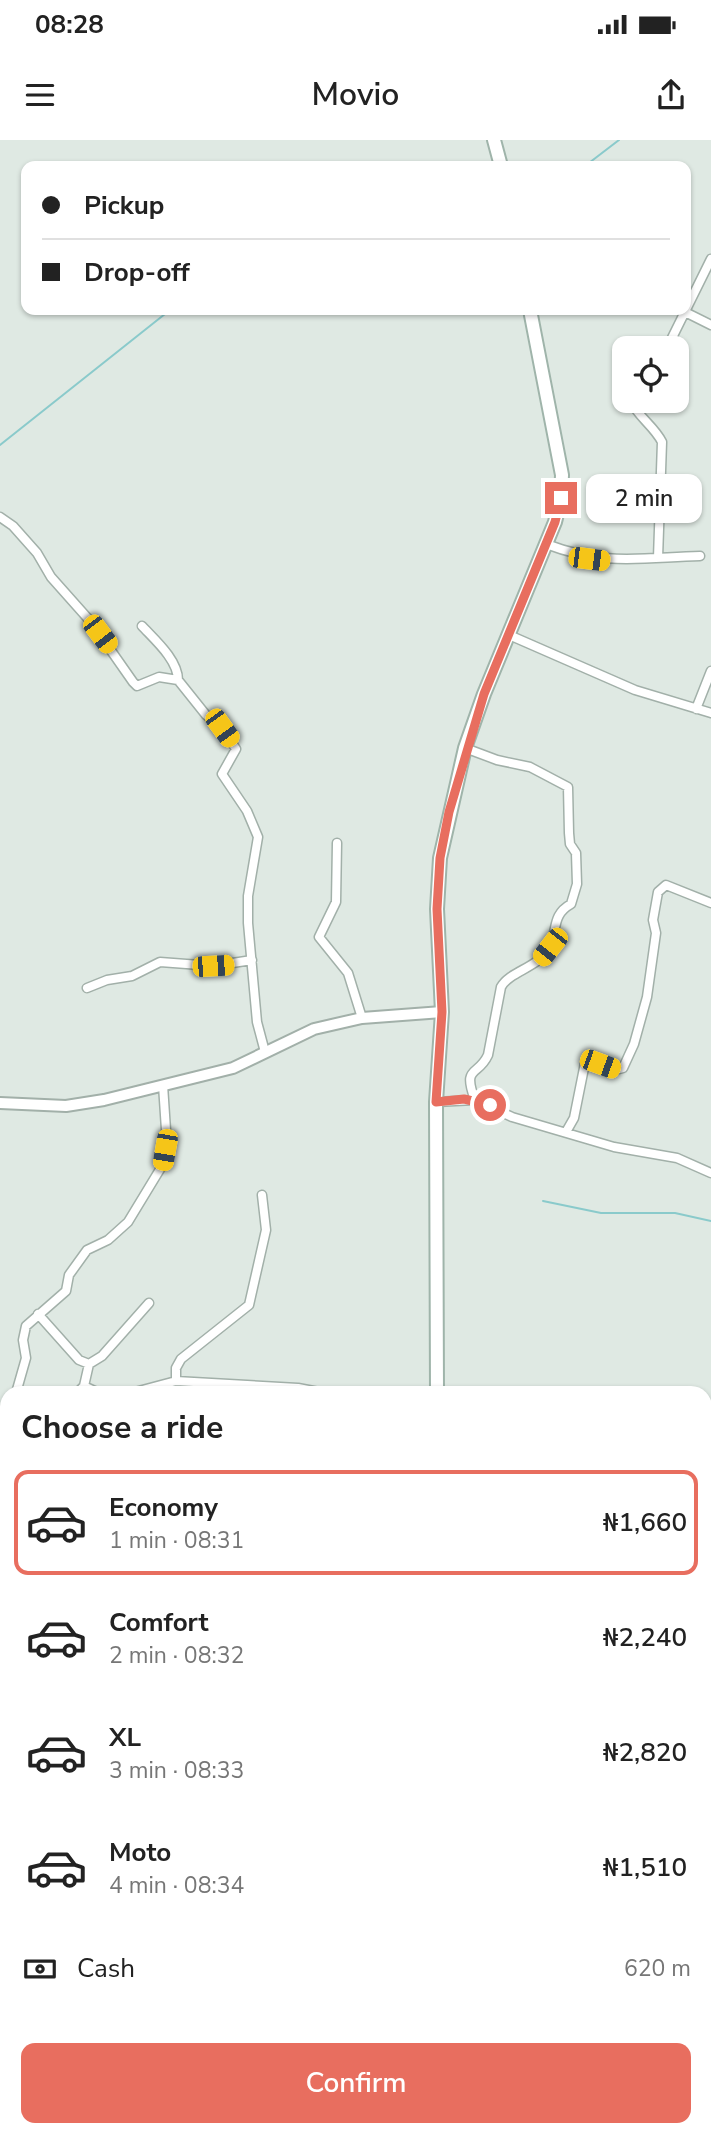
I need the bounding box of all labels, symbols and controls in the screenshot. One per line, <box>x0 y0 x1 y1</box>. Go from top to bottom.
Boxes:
text: 08:28 <box>35 7 104 42</box>
text: Movio <box>312 73 399 116</box>
icon: menu <box>21 76 59 114</box>
icon: share <box>652 76 690 114</box>
text: Pickup <box>84 188 164 223</box>
text: Drop-off <box>84 255 190 290</box>
map controls <box>612 336 689 413</box>
button: locate <box>612 336 689 413</box>
callout: 2 min <box>586 474 701 522</box>
route end <box>545 482 577 514</box>
text: 2 min <box>615 483 673 514</box>
car <box>567 546 612 572</box>
car <box>79 611 122 657</box>
car <box>202 705 243 751</box>
car <box>529 924 572 970</box>
car <box>192 954 235 978</box>
car <box>577 1047 624 1081</box>
route start <box>474 1089 506 1121</box>
car <box>152 1127 179 1173</box>
text: Choose a ride <box>21 1406 223 1449</box>
text: Economy <box>109 1490 218 1525</box>
icon: car <box>25 1491 88 1554</box>
text: ₦1,660 <box>603 1505 687 1540</box>
text: 1 min · 08:31 <box>109 1525 244 1556</box>
text: Comfort <box>109 1605 209 1640</box>
icon: car <box>25 1606 88 1669</box>
text: ₦2,240 <box>603 1620 687 1655</box>
text: 2 min · 08:32 <box>109 1640 244 1671</box>
text: XL <box>109 1720 141 1755</box>
icon: car <box>25 1721 88 1784</box>
text: ₦2,820 <box>603 1735 687 1770</box>
text: 3 min · 08:33 <box>109 1755 244 1786</box>
text: Moto <box>109 1835 171 1870</box>
icon: car <box>25 1836 88 1899</box>
text: ₦1,510 <box>603 1850 687 1885</box>
text: 4 min · 08:34 <box>109 1870 244 1901</box>
icon: cash <box>21 1950 59 1988</box>
text: Cash <box>77 1951 135 1986</box>
text: 620 m <box>624 1953 691 1984</box>
button: Confirm <box>21 2043 691 2123</box>

